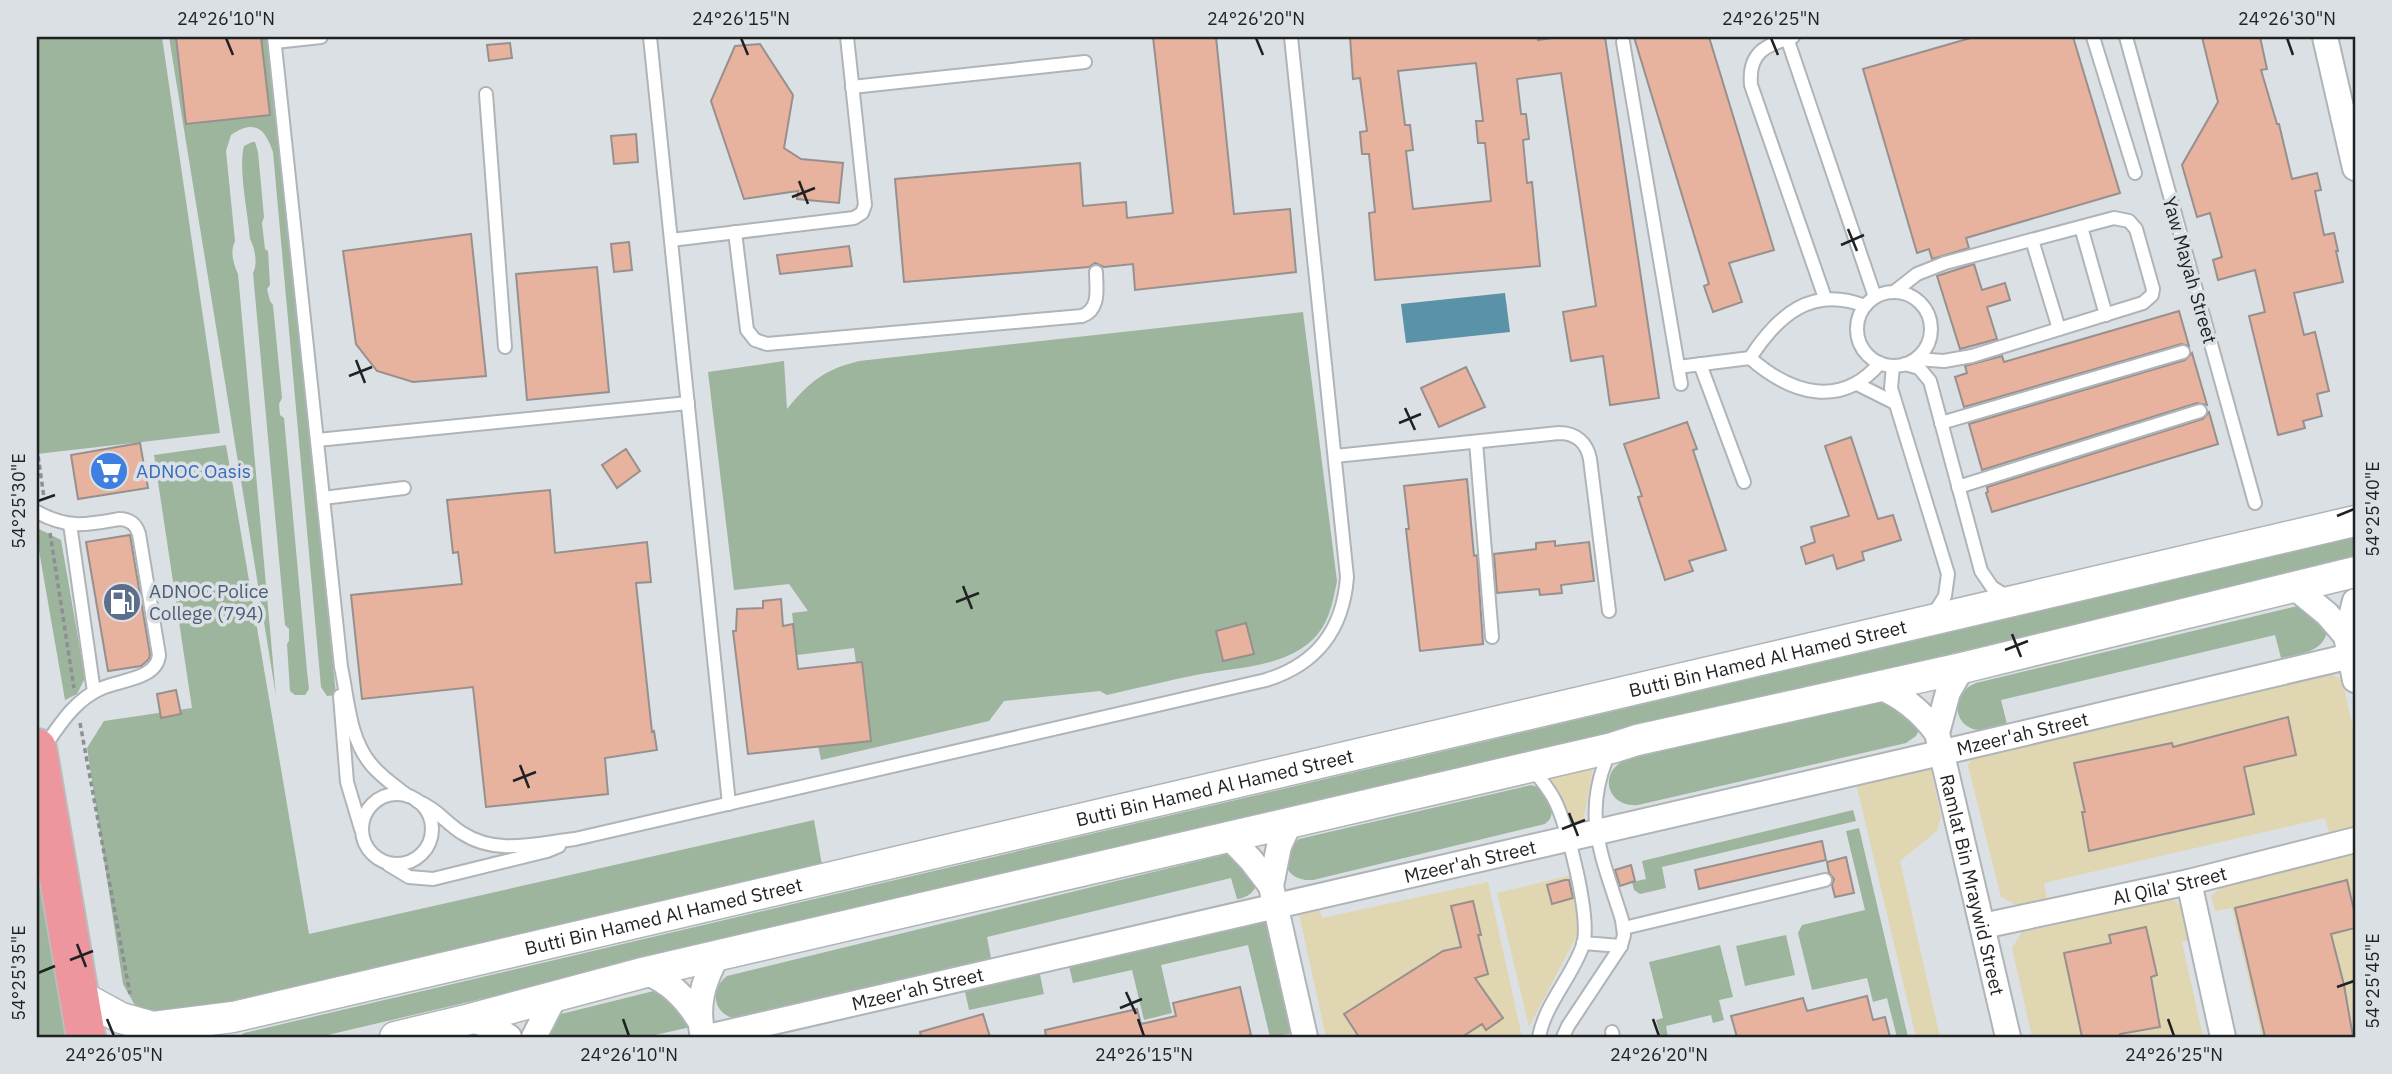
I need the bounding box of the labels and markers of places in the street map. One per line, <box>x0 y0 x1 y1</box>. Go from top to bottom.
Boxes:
supermarket icon: ADNOC Oasis <box>88 450 130 492</box>
place label: ADNOC Oasis <box>136 459 251 483</box>
place label: ADNOC Police College (794) <box>149 579 269 625</box>
fuel station icon: ADNOC Police College (794) <box>101 581 143 623</box>

